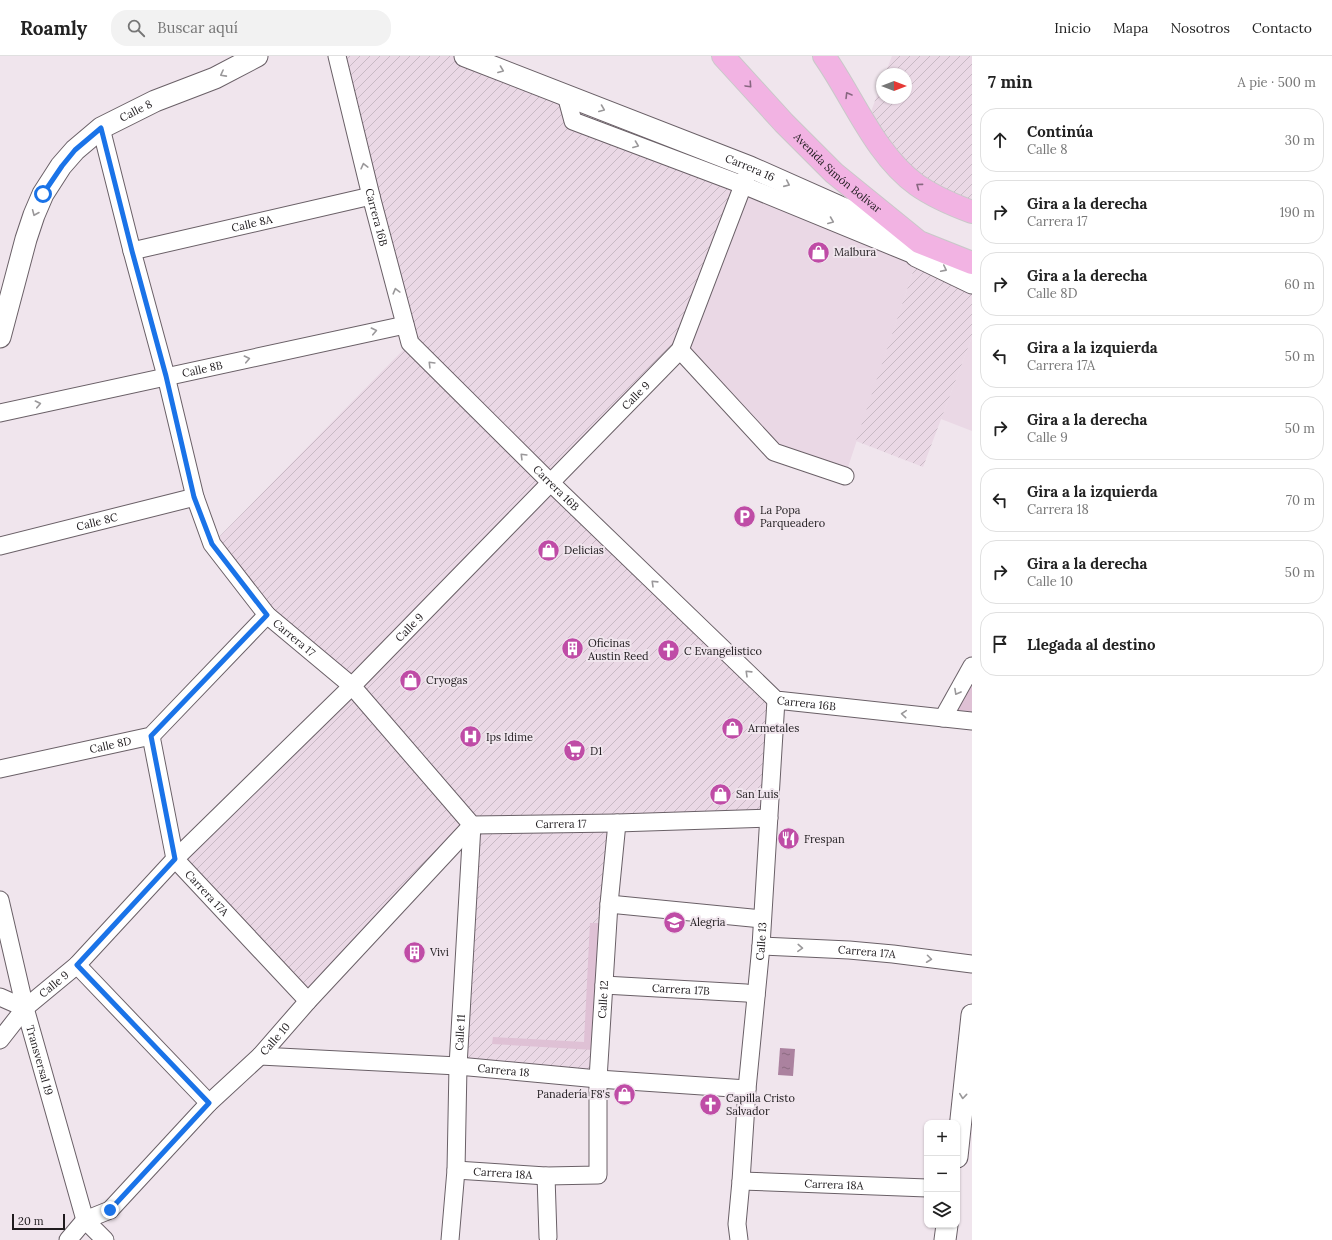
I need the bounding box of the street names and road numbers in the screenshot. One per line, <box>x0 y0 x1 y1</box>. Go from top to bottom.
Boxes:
street label: Calle 8 <box>117 97 154 125</box>
street label: Avenida Simón Bolívar <box>790 129 885 216</box>
street label: Carrera 16 <box>723 151 777 184</box>
street label: Carrera 16B <box>362 187 391 248</box>
street label: Calle 8A <box>230 212 275 235</box>
street label: Calle 8B <box>181 358 224 380</box>
street label: Calle 9 <box>619 378 653 413</box>
street label: Carrera 16B <box>530 462 582 514</box>
street label: Calle 8C <box>75 510 119 534</box>
street label: Calle 9 <box>392 610 426 645</box>
street label: Carrera 17 <box>270 616 318 659</box>
street label: Carrera 16B <box>776 693 837 713</box>
street label: Calle 8D <box>88 733 133 756</box>
street label: Carrera 17 <box>535 816 587 831</box>
street label: Carrera 17A <box>182 867 233 920</box>
street label: Calle 13 <box>753 922 769 961</box>
street label: Carrera 17A <box>838 943 897 961</box>
street label: Calle 9 <box>36 968 72 1001</box>
street label: Calle 12 <box>595 980 611 1019</box>
street label: Carrera 17B <box>652 981 710 998</box>
street label: Calle 11 <box>452 1014 468 1051</box>
street label: Calle 10 <box>257 1019 293 1058</box>
street label: Transversal 19 <box>23 1023 56 1097</box>
street label: Carrera 18 <box>477 1061 530 1080</box>
street label: Carrera 18A <box>473 1164 534 1182</box>
street label: Carrera 18A <box>804 1176 865 1193</box>

